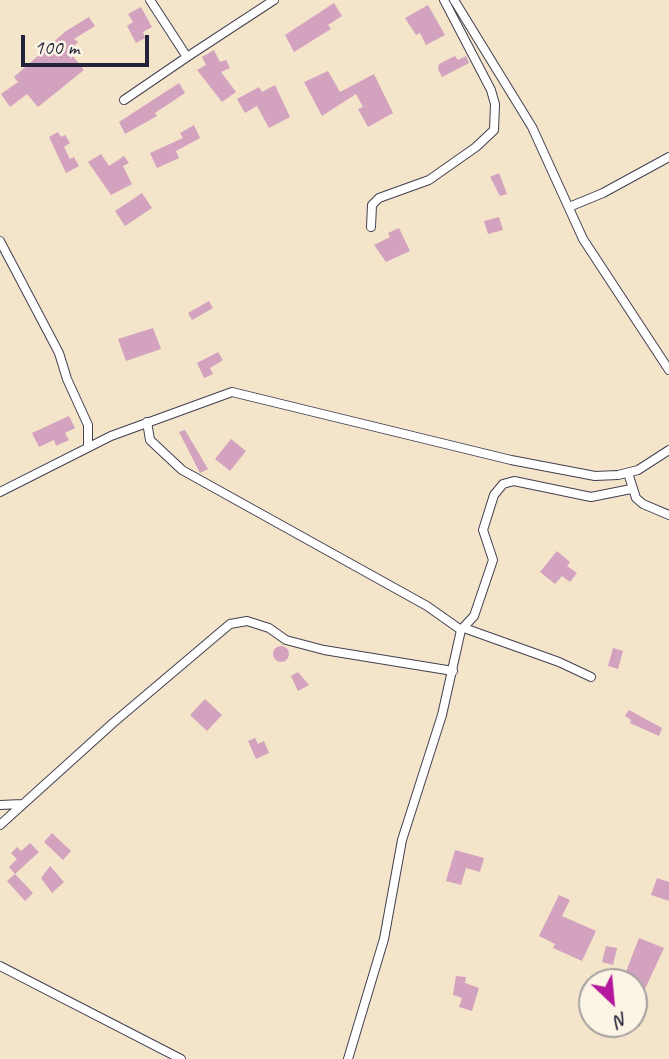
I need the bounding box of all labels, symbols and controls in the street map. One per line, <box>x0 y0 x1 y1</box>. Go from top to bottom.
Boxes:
scale bar <box>24 21 152 65</box>
text: 100 m <box>34 34 79 60</box>
north arrow <box>578 968 648 1038</box>
text: N <box>611 1007 632 1033</box>

